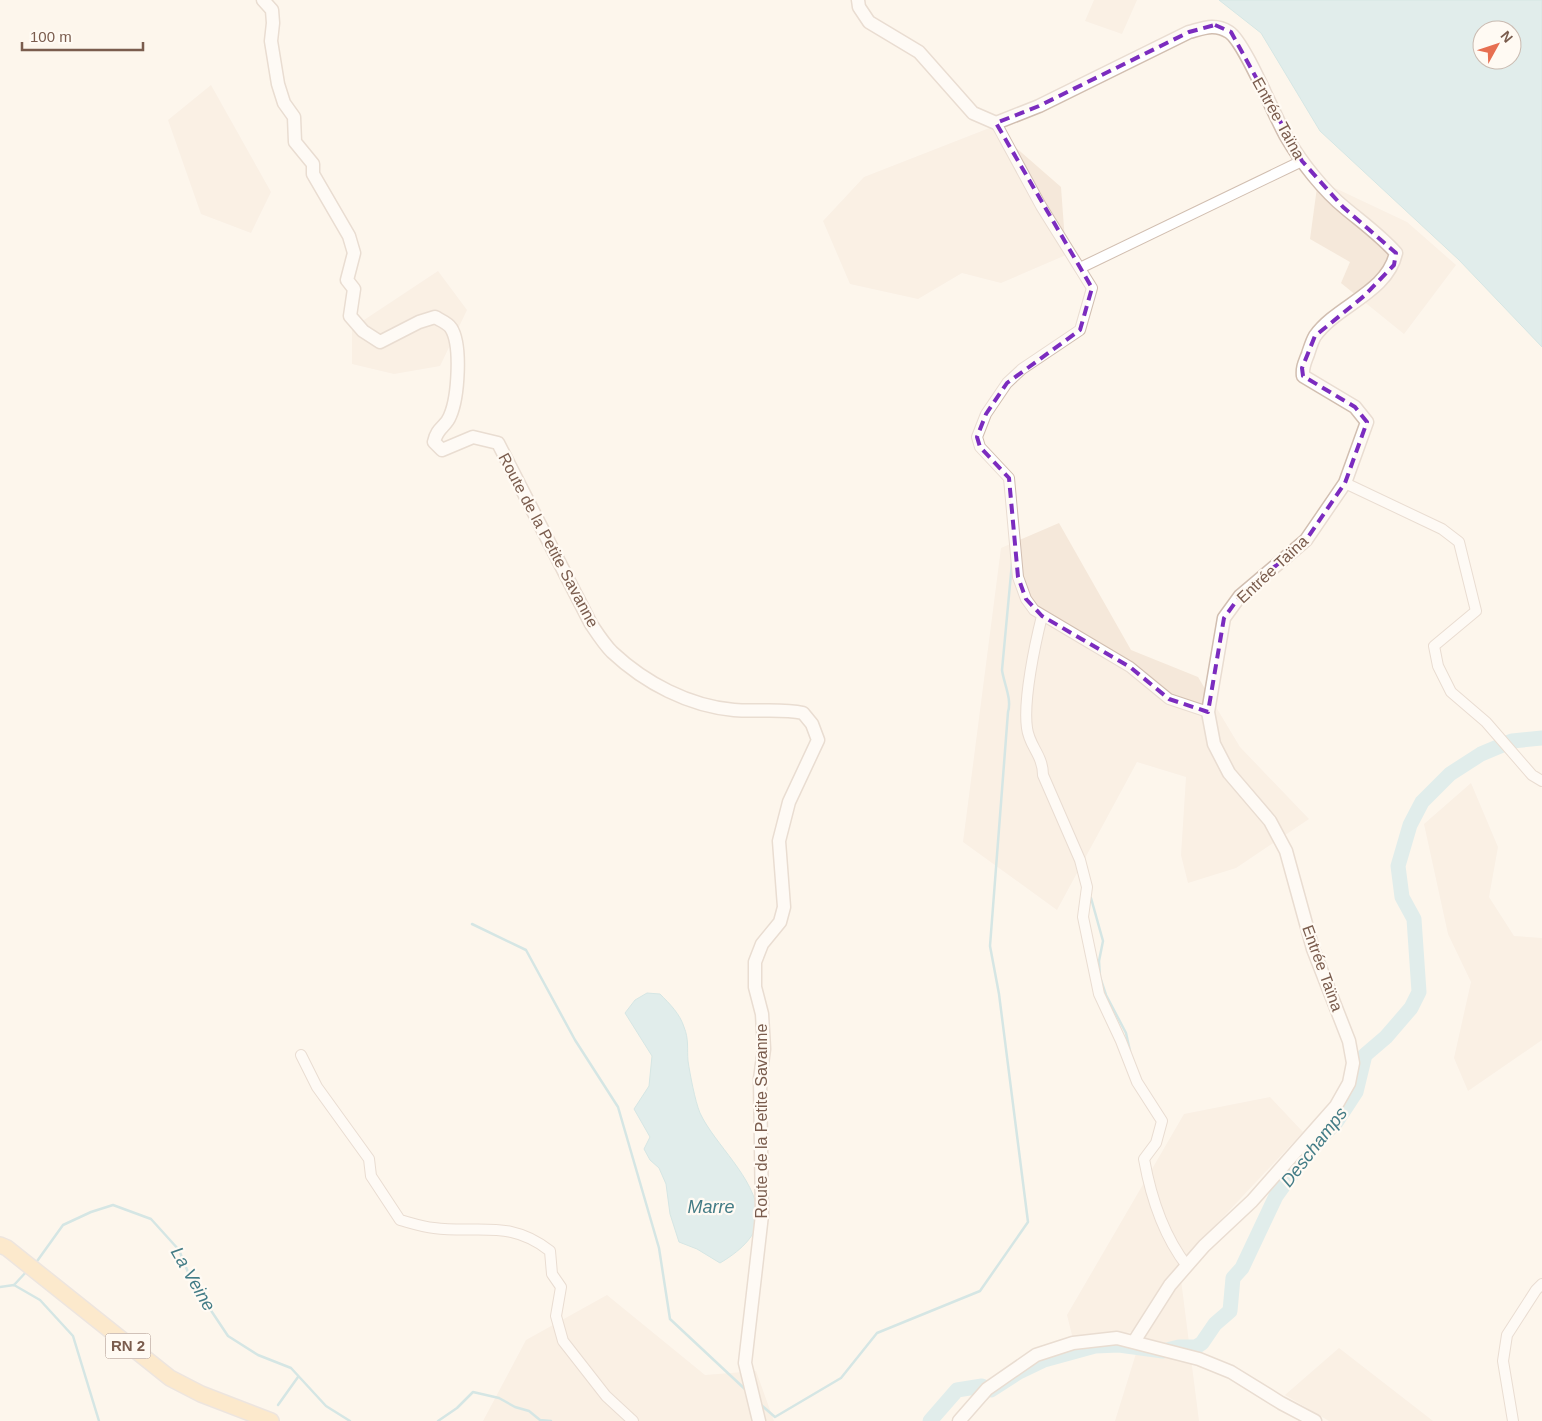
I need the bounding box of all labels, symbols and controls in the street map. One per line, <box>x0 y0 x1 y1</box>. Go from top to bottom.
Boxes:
scale bar <box>22 20 144 52</box>
north arrow <box>1472 20 1522 70</box>
text: 100 m <box>30 28 72 45</box>
text: N <box>1498 28 1516 46</box>
street label: Entrée Taïna <box>1249 75 1308 162</box>
street label: Route de la Petite Savanne <box>495 450 602 630</box>
street label: Entrée Taïna <box>1233 532 1311 606</box>
street label: Entrée Taïna <box>1299 923 1346 1014</box>
street label: Route de la Petite Savanne <box>753 1024 770 1218</box>
water label: Deschamps <box>1277 1103 1351 1191</box>
water label: Marre <box>687 1197 735 1217</box>
water label: La Veine <box>167 1244 219 1314</box>
road number: RN 2 <box>106 1334 150 1358</box>

